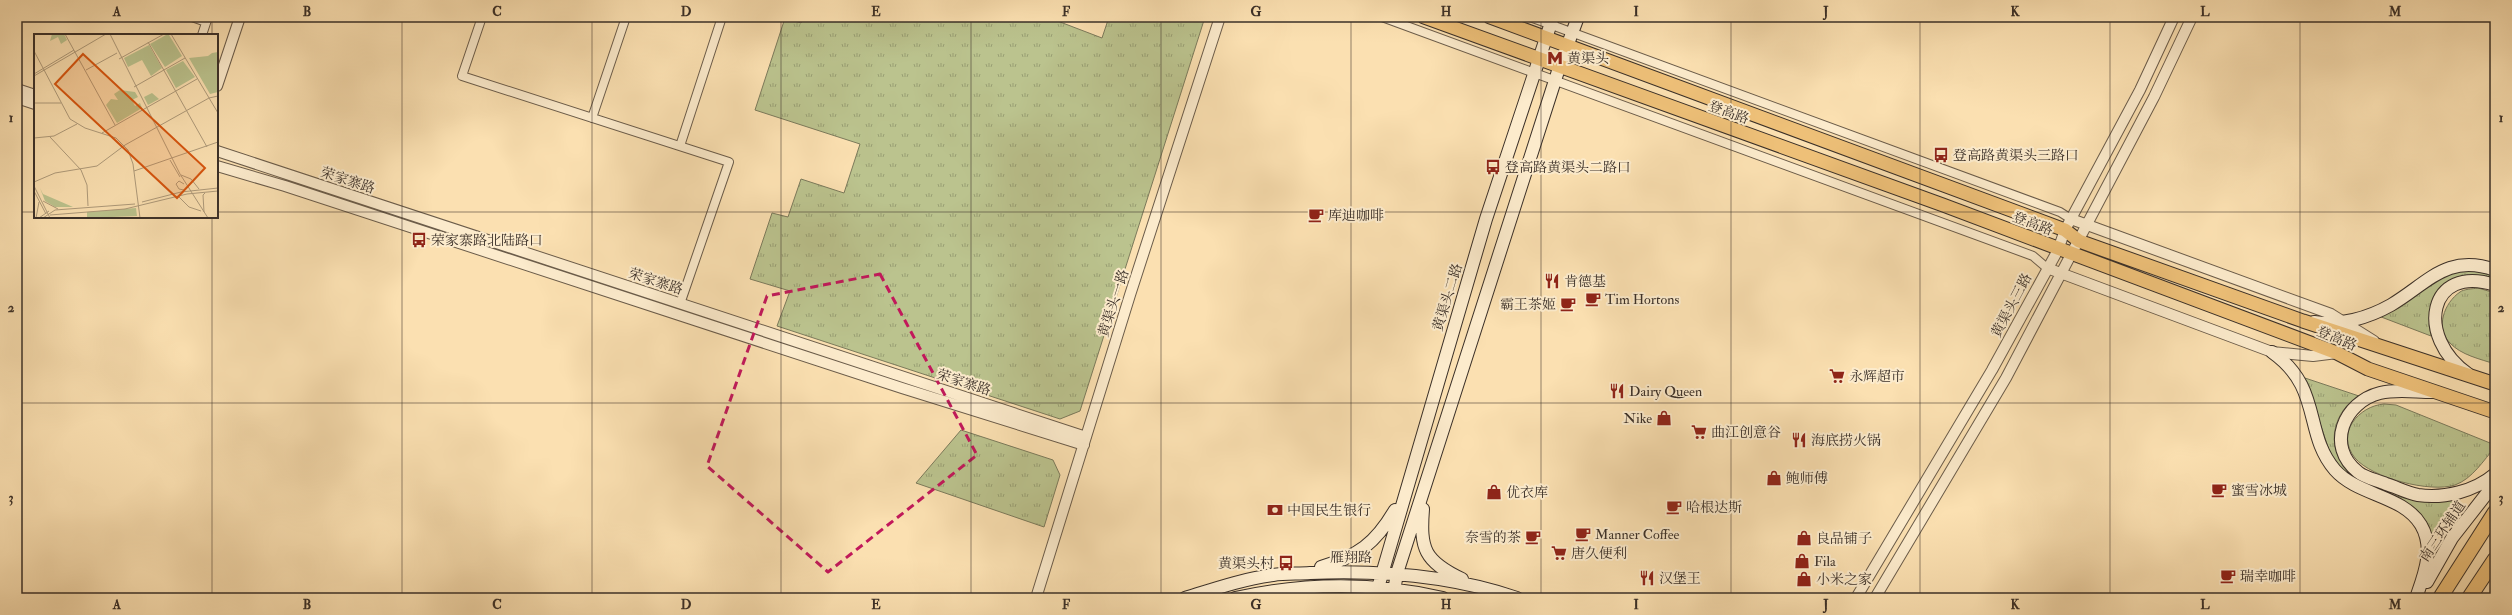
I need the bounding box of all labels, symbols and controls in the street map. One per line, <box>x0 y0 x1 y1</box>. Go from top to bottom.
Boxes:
text: A <box>112 4 122 20</box>
text: B <box>303 4 311 20</box>
text: C <box>492 4 502 20</box>
text: D <box>681 4 692 20</box>
text: E <box>871 4 881 20</box>
text: F <box>1062 4 1071 20</box>
text: G <box>1251 4 1262 20</box>
text: H <box>1441 4 1452 20</box>
text: I <box>1633 4 1639 20</box>
text: J <box>1822 4 1829 21</box>
text: K <box>2010 4 2020 20</box>
text: L <box>2200 4 2210 20</box>
text: M <box>2388 4 2402 20</box>
inset map <box>34 34 218 218</box>
metro station icon: 黄渠头 <box>1546 49 1564 67</box>
place label: 黄渠头 <box>1567 50 1609 67</box>
street label: 登高路 <box>1706 97 1751 128</box>
text: 1 <box>9 110 14 126</box>
text: 1 <box>2499 110 2504 126</box>
bus stop icon: 登高路黄渠头三路口 <box>1932 146 1950 164</box>
place label: 登高路黄渠头三路口 <box>1953 147 2079 164</box>
bus stop icon: 登高路黄渠头二路口 <box>1484 158 1502 176</box>
place label: 登高路黄渠头二路口 <box>1505 159 1631 176</box>
street label: 荣家寨路 <box>319 164 377 197</box>
cafe icon: 库迪咖啡 <box>1307 206 1325 224</box>
place label: 库迪咖啡 <box>1328 207 1384 224</box>
street label: 登高路 <box>2010 208 2055 239</box>
bus stop icon: 荣家寨路北陆路口 <box>410 231 428 249</box>
place label: 荣家寨路北陆路口 <box>431 232 543 249</box>
street label: 黄渠头二路 <box>1429 261 1466 333</box>
street label: 荣家寨路 <box>627 265 685 298</box>
street label: 黄渠头一路 <box>1095 267 1132 339</box>
street label: 黄渠头三路 <box>1988 270 2035 340</box>
restaurant icon: 肯德基 <box>1543 272 1561 290</box>
place label: 肯德基 <box>1564 273 1606 290</box>
cafe icon: Tim Hortons <box>1584 290 1602 308</box>
place label: Tim Hortons <box>1605 291 1679 308</box>
cafe icon: 霸王茶姬 <box>1559 295 1577 313</box>
place label: 霸王茶姬 <box>1500 296 1556 313</box>
text: 2 <box>8 300 15 316</box>
text: 2 <box>2498 300 2505 316</box>
street label: 登高路 <box>2314 322 2359 354</box>
street label: 荣家寨路 <box>935 366 993 399</box>
supermarket icon: 永辉超市 <box>1828 367 1846 385</box>
place label: 永辉超市 <box>1849 368 1905 385</box>
restaurant icon: Dairy Queen <box>1608 382 1626 400</box>
place label: Dairy Queen <box>1629 383 1702 401</box>
shop icon: Nike <box>1655 409 1673 427</box>
place label: Nike <box>1624 410 1652 427</box>
supermarket icon: 曲江创意谷 <box>1690 423 1708 441</box>
place label: 曲江创意谷 <box>1711 424 1781 441</box>
restaurant icon: 海底捞火锅 <box>1790 431 1808 449</box>
place label: 海底捞火锅 <box>1811 432 1881 449</box>
shop icon: 鲍师傅 <box>1765 469 1783 487</box>
place label: 鲍师傅 <box>1786 470 1828 487</box>
cafe icon: 蜜雪冰城 <box>2210 481 2228 499</box>
place label: 蜜雪冰城 <box>2231 482 2287 499</box>
shop icon: 优衣库 <box>1485 483 1503 501</box>
place label: 优衣库 <box>1506 484 1548 501</box>
text: 3 <box>9 490 14 506</box>
text: 3 <box>2499 490 2504 506</box>
cafe icon: 哈根达斯 <box>1665 498 1683 516</box>
street label: 南三环辅道 <box>2416 498 2469 565</box>
place label: 哈根达斯 <box>1686 499 1742 516</box>
bank icon: 中国民生银行 <box>1266 501 1284 519</box>
place label: 中国民生银行 <box>1287 502 1371 519</box>
cafe icon: Manner Coffee <box>1574 525 1592 543</box>
place label: Manner Coffee <box>1595 526 1680 543</box>
cafe icon: 奈雪的茶 <box>1524 528 1542 546</box>
place label: 奈雪的茶 <box>1465 529 1521 546</box>
shop icon: 良品铺子 <box>1795 529 1813 547</box>
place label: 良品铺子 <box>1816 530 1872 547</box>
supermarket icon: 唐久便利 <box>1550 544 1568 562</box>
place label: 唐久便利 <box>1571 545 1627 562</box>
street label: 雁翔路 <box>1330 549 1372 566</box>
shop icon: Fila <box>1793 552 1811 570</box>
place label: Fila <box>1814 553 1836 570</box>
bus stop icon: 黄渠头村 <box>1277 554 1295 572</box>
place label: 黄渠头村 <box>1218 555 1274 572</box>
cafe icon: 瑞幸咖啡 <box>2219 567 2237 585</box>
place label: 瑞幸咖啡 <box>2240 568 2296 585</box>
restaurant icon: 汉堡王 <box>1638 569 1656 587</box>
place label: 汉堡王 <box>1659 570 1701 587</box>
shop icon: 小米之家 <box>1795 570 1813 588</box>
place label: 小米之家 <box>1816 571 1872 588</box>
text: A <box>112 597 122 613</box>
text: B <box>303 597 311 613</box>
text: C <box>492 597 502 613</box>
text: D <box>681 597 692 613</box>
text: E <box>871 597 881 613</box>
text: F <box>1062 597 1071 613</box>
text: G <box>1251 597 1262 613</box>
text: H <box>1441 597 1452 613</box>
text: I <box>1633 597 1639 613</box>
text: J <box>1822 597 1829 614</box>
text: K <box>2010 597 2020 613</box>
text: L <box>2200 597 2210 613</box>
text: M <box>2388 597 2402 613</box>

